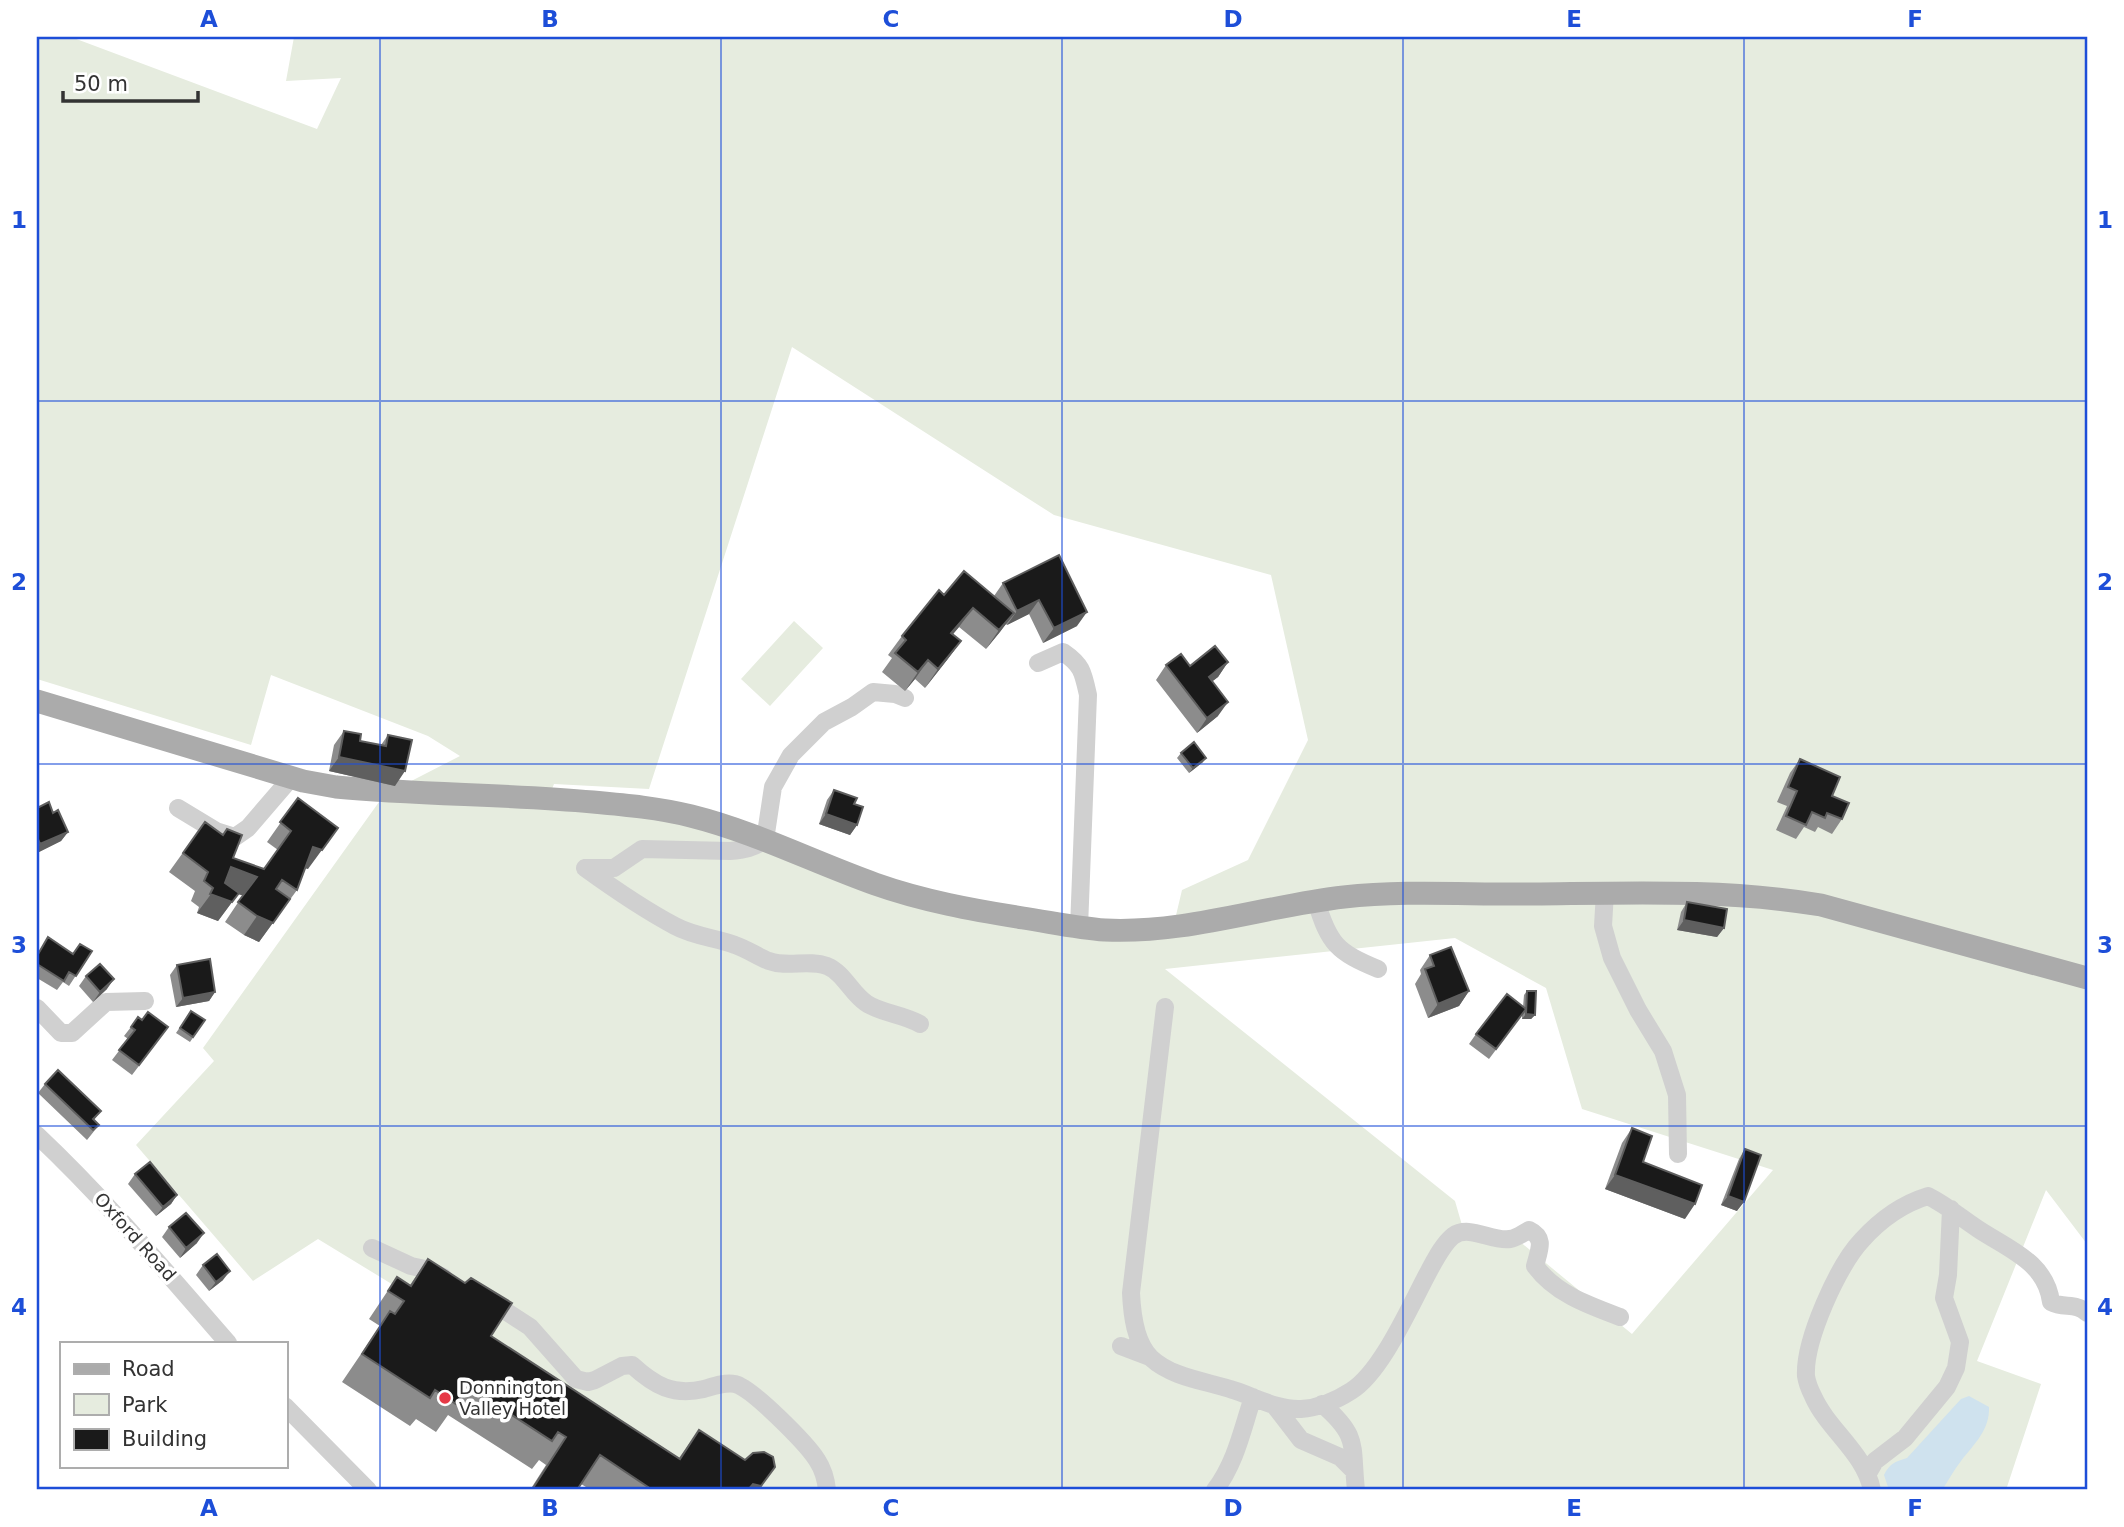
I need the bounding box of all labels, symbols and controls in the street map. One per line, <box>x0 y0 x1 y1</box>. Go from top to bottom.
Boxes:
text: A <box>200 6 218 32</box>
text: B <box>541 6 559 32</box>
text: C <box>883 6 899 32</box>
text: D <box>1223 6 1243 32</box>
text: E <box>1566 6 1582 32</box>
text: F <box>1907 6 1923 32</box>
scale bar <box>63 60 198 104</box>
text: 50 m <box>74 72 128 96</box>
text: 1 <box>11 207 27 233</box>
text: 1 <box>2097 207 2113 233</box>
text: 2 <box>11 569 27 595</box>
text: 2 <box>2097 569 2113 595</box>
text: 3 <box>11 932 27 958</box>
text: 3 <box>2097 932 2113 958</box>
street label: Oxford Road <box>90 1188 181 1285</box>
text: 4 <box>11 1294 27 1320</box>
text: 4 <box>2097 1294 2113 1320</box>
legend <box>60 1342 287 1468</box>
text: Road <box>122 1357 175 1381</box>
place label: Donnington Valley Hotel <box>459 1377 566 1419</box>
marker: Donnington Valley Hotel <box>437 1390 453 1406</box>
text: Park <box>122 1393 168 1417</box>
text: Building <box>122 1427 207 1451</box>
text: A <box>200 1495 218 1521</box>
text: B <box>541 1495 559 1521</box>
text: C <box>883 1495 899 1521</box>
text: D <box>1223 1495 1243 1521</box>
text: E <box>1566 1495 1582 1521</box>
text: F <box>1907 1495 1923 1521</box>

